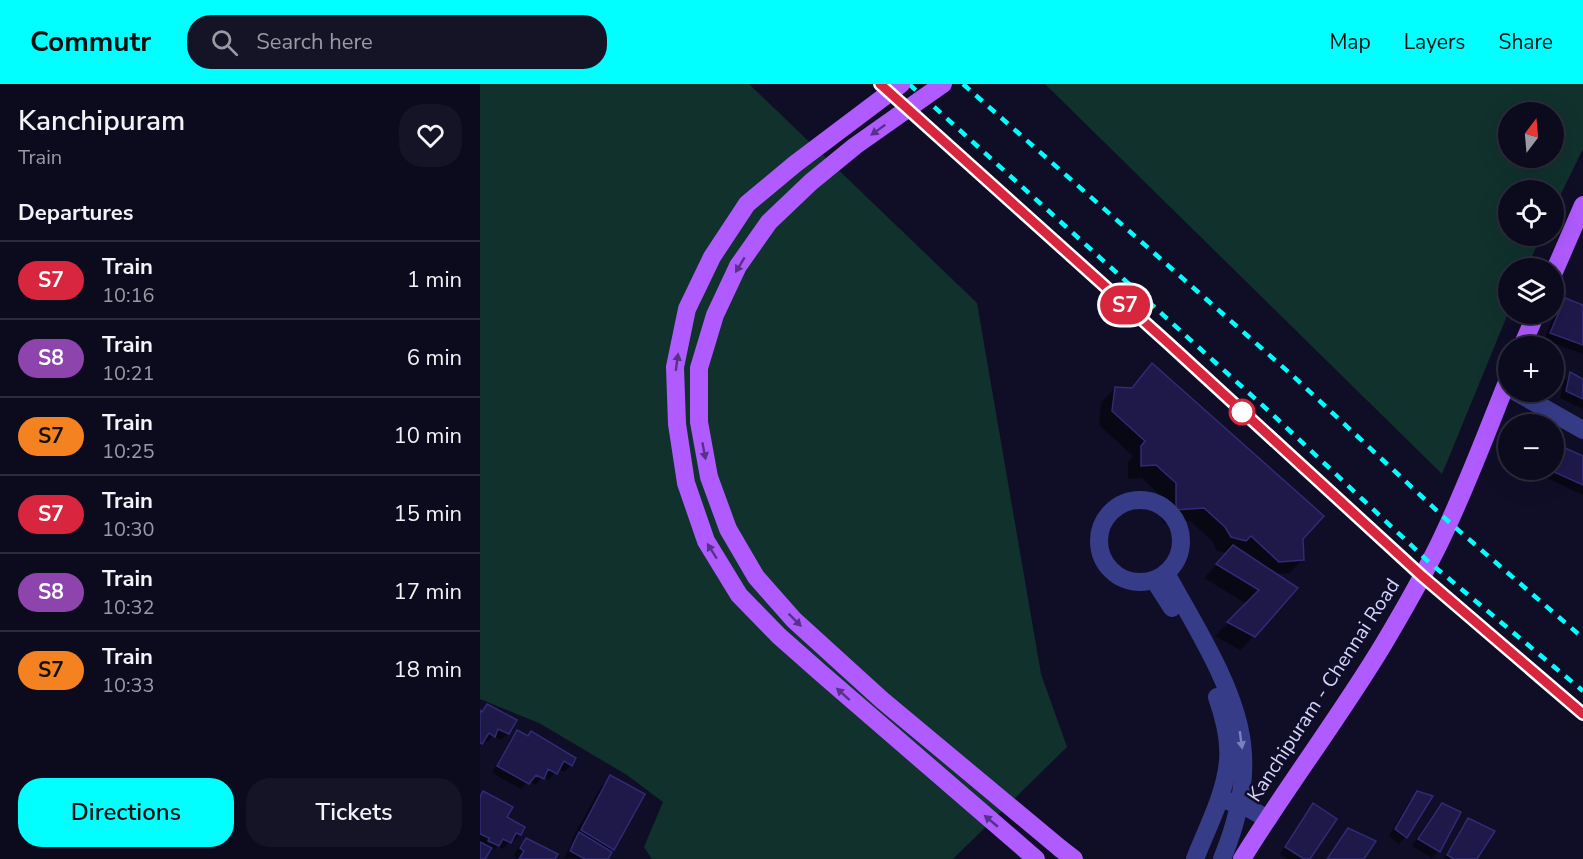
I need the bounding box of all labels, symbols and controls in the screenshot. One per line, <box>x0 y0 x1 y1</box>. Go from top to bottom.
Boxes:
search box <box>187 15 607 69</box>
text: Commutr <box>30 23 151 61</box>
icon: search <box>208 26 241 59</box>
text: Search here <box>256 27 373 57</box>
text: Map <box>1329 28 1371 56</box>
text: Layers <box>1404 28 1465 56</box>
text: Share <box>1498 28 1553 56</box>
text: Kanchipuram <box>18 102 185 140</box>
north arrow <box>1498 102 1564 168</box>
map controls <box>1498 102 1564 480</box>
button: heart <box>399 104 462 167</box>
one-way arrow <box>870 123 885 135</box>
text: Train <box>18 144 62 171</box>
button: locate <box>1498 180 1564 246</box>
text: Departures <box>18 198 133 228</box>
text: Train <box>102 252 153 282</box>
one-way arrow <box>734 257 745 273</box>
button: layers <box>1498 258 1564 324</box>
text: 1 min <box>407 265 462 295</box>
text: S7 <box>38 266 64 294</box>
text: 10:16 <box>102 282 155 309</box>
line badge: S7 <box>1098 286 1152 324</box>
text: S7 <box>1112 291 1138 319</box>
text: Train <box>102 330 153 360</box>
button: + <box>1498 336 1564 402</box>
text: 6 min <box>407 343 462 373</box>
text: S8 <box>38 344 64 372</box>
one-way arrow <box>672 353 681 372</box>
text: 10:21 <box>102 360 155 387</box>
unlabelled marker <box>1229 399 1255 425</box>
text: Train <box>102 408 153 438</box>
button: − <box>1498 414 1564 480</box>
text: 10 min <box>394 421 462 451</box>
text: S7 <box>38 422 64 450</box>
text: 10:25 <box>102 438 155 465</box>
one-way arrow <box>700 442 709 461</box>
text: Train <box>102 486 153 516</box>
text: 15 min <box>394 499 462 529</box>
text: S7 <box>38 500 64 528</box>
text: 10:30 <box>102 516 155 543</box>
one-way arrow <box>707 543 718 559</box>
text: Train <box>102 564 153 594</box>
street label: Kanchipuram - Chennai Road <box>1241 573 1406 807</box>
text: 17 min <box>394 577 462 607</box>
text: S8 <box>38 578 64 606</box>
text: 10:32 <box>102 594 155 621</box>
one-way arrow <box>788 612 802 627</box>
text: Train <box>102 642 153 672</box>
text: 18 min <box>394 655 462 685</box>
text: S7 <box>38 656 64 684</box>
text: 10:33 <box>102 672 155 699</box>
one-way arrow <box>836 687 851 701</box>
one-way arrow <box>1237 731 1246 750</box>
button: Directions <box>18 778 234 847</box>
button: Tickets <box>246 778 462 847</box>
one-way arrow <box>984 815 999 828</box>

